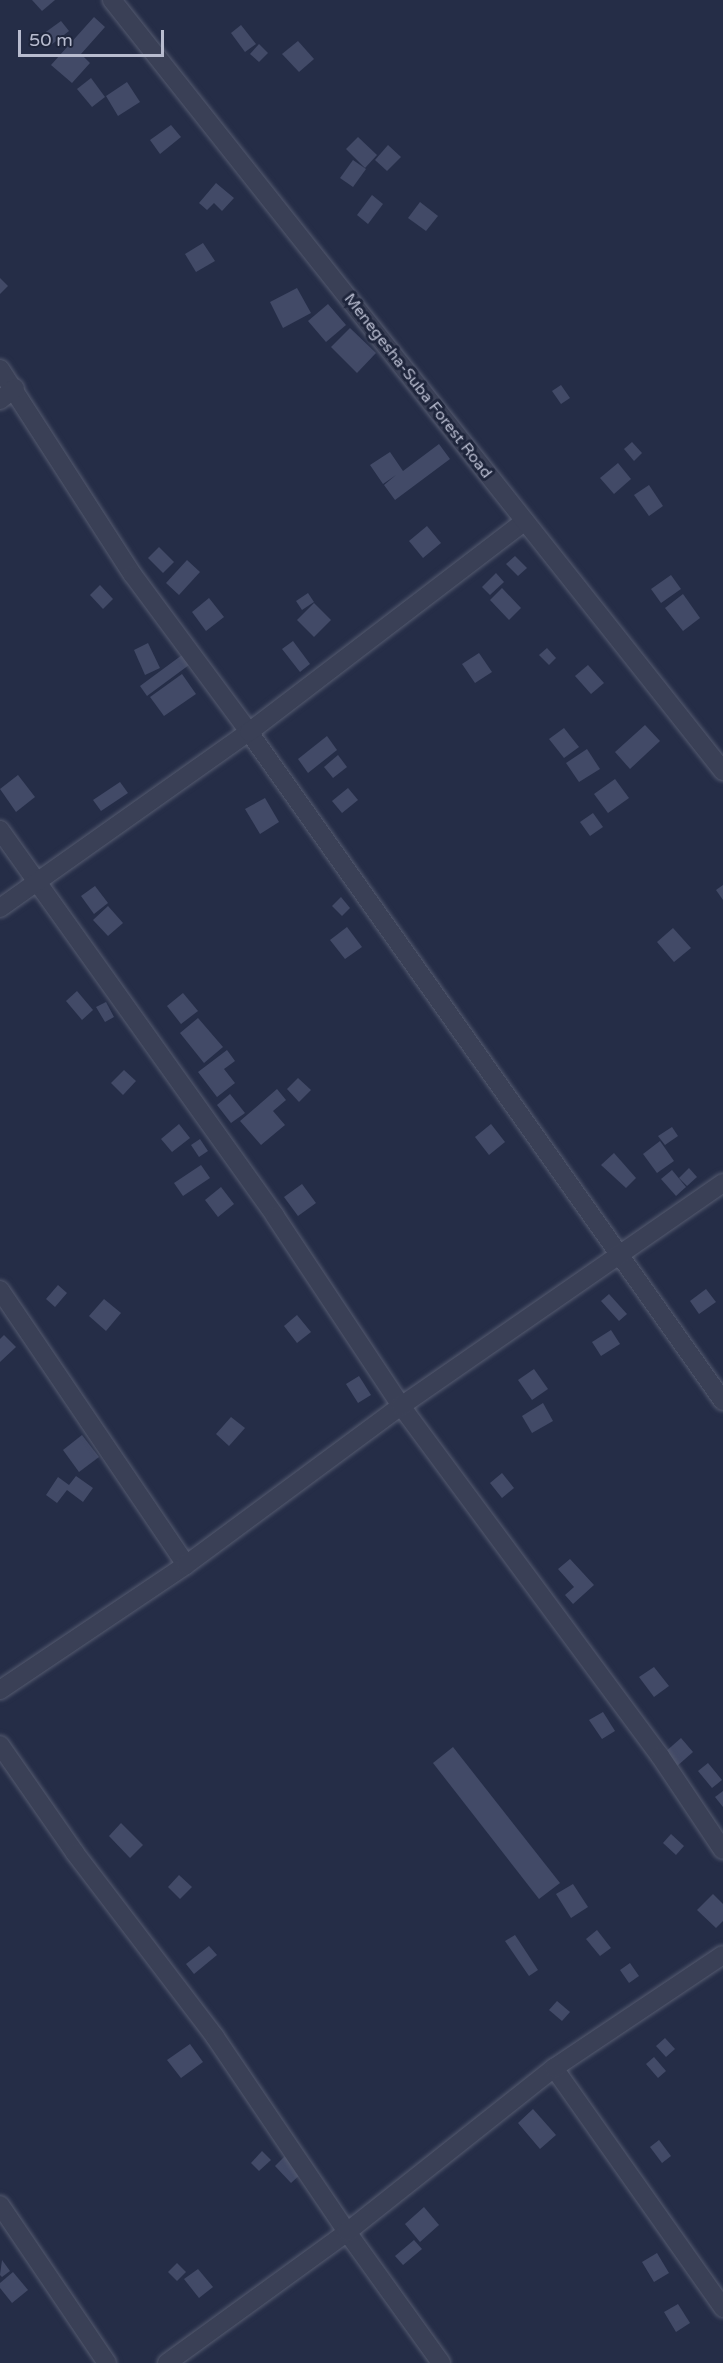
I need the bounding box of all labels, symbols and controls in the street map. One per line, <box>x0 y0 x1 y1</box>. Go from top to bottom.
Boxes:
scale bar <box>21 18 166 56</box>
text: 50 m <box>29 29 73 51</box>
street label: Menegesha-Suba Forest Road <box>340 290 496 482</box>

